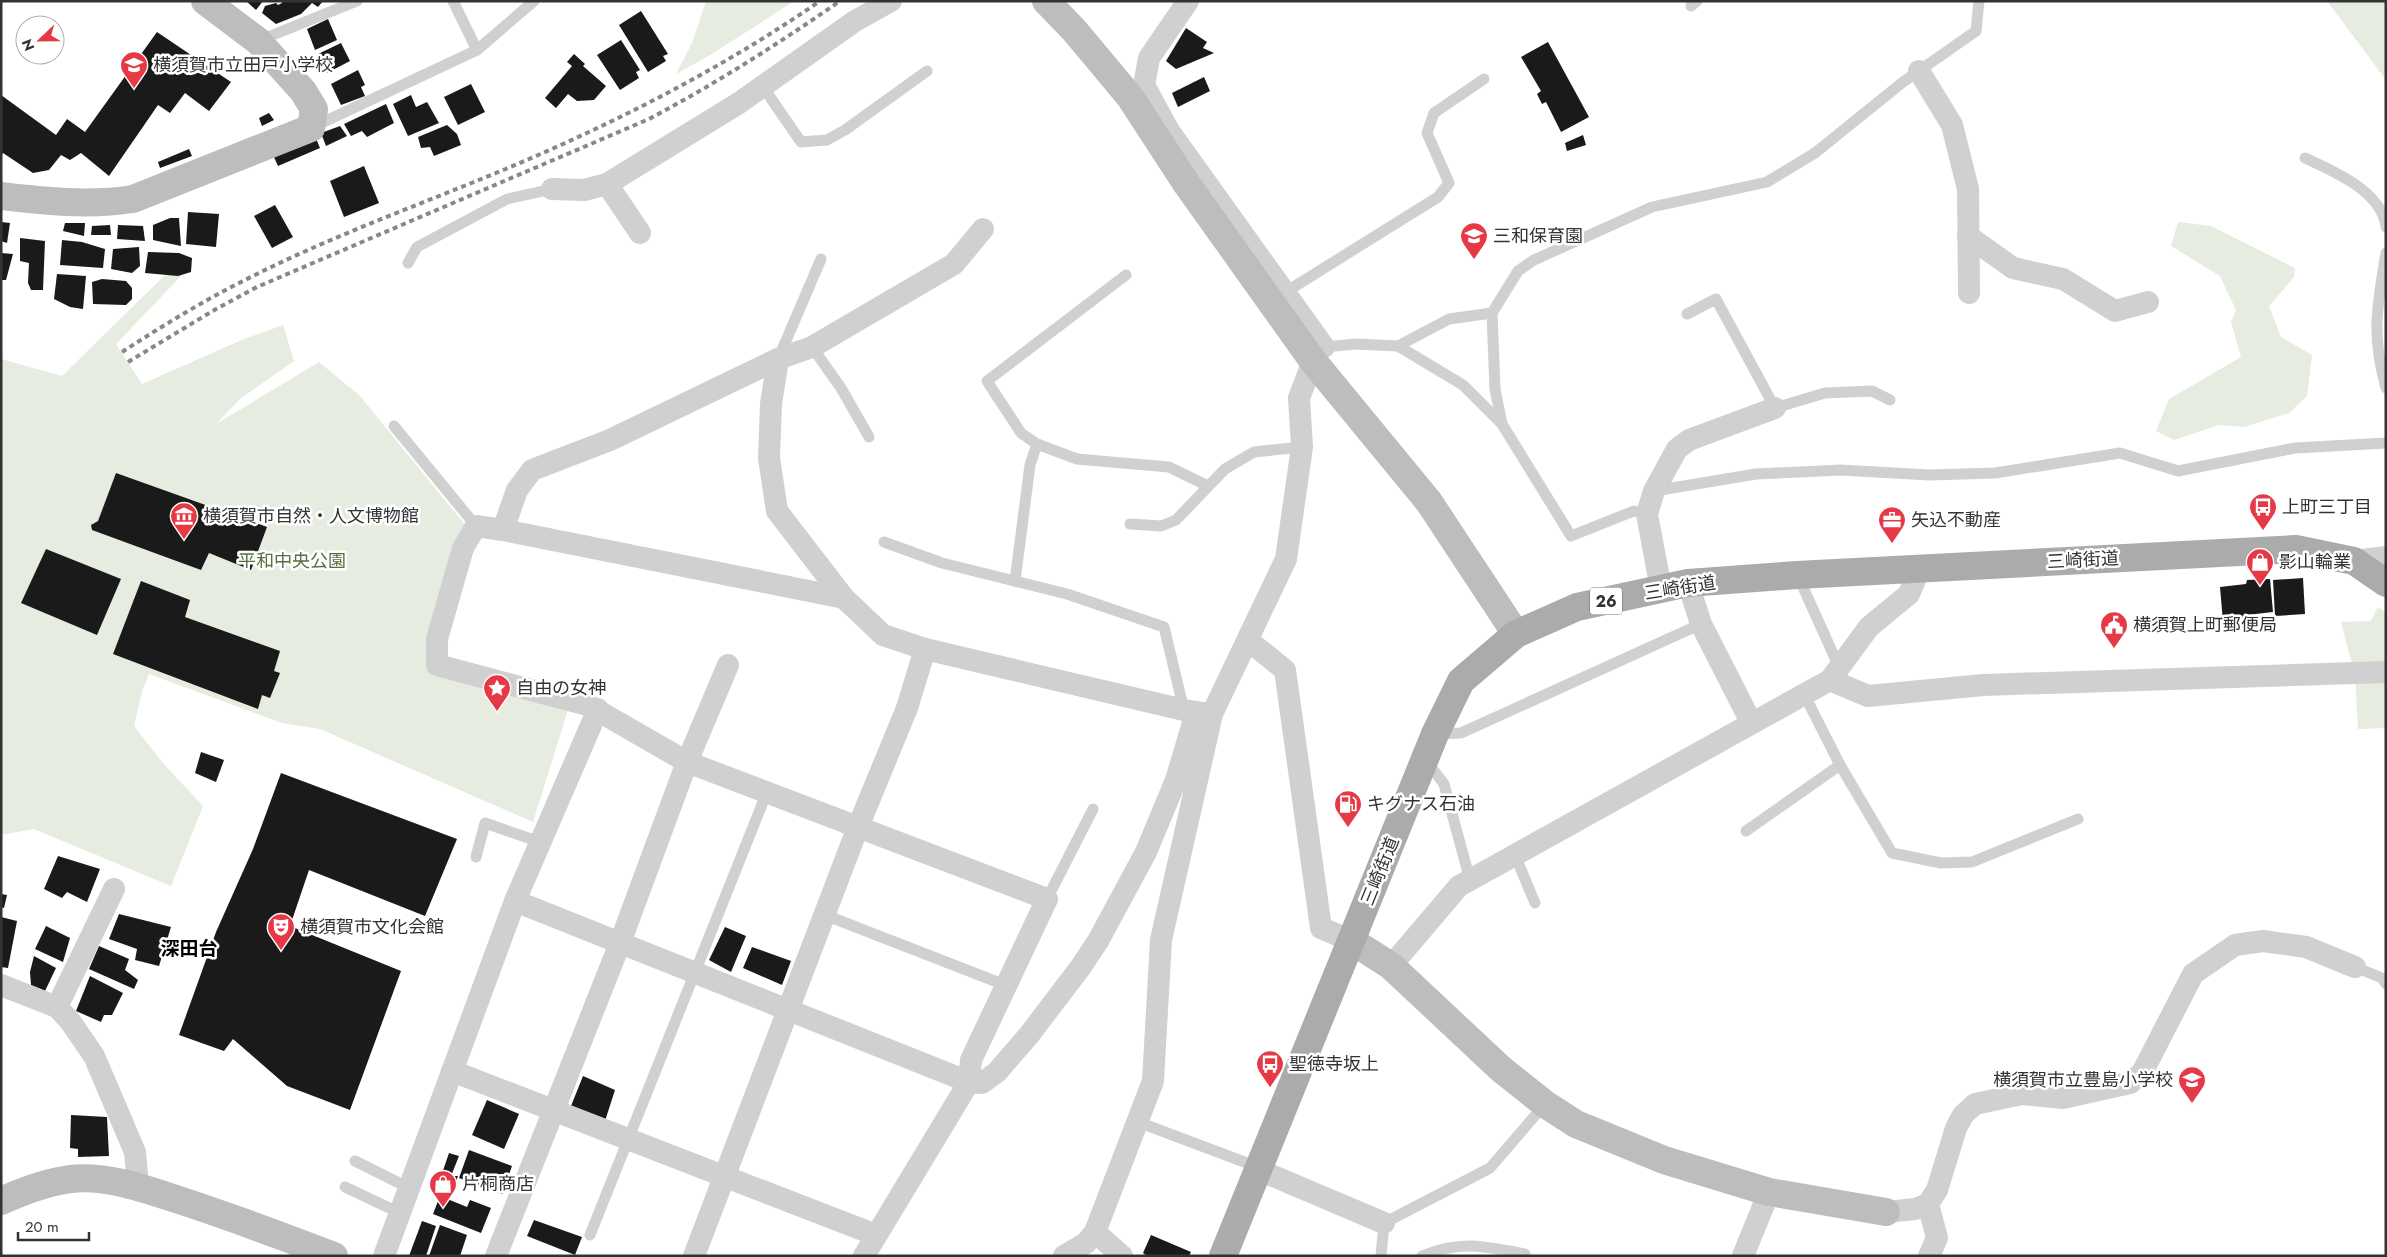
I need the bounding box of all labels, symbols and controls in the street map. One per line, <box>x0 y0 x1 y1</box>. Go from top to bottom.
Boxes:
north arrow <box>15 15 65 65</box>
text: N <box>17 36 39 54</box>
school or university icon: 横須賀市立田戸小学校 <box>119 50 149 89</box>
place label: 横須賀市立田戸小学校 <box>153 52 333 78</box>
school or university icon: 三和保育園 <box>1459 221 1489 260</box>
place label: 三和保育園 <box>1493 223 1583 249</box>
bus stop icon: 上町三丁目 <box>2248 492 2278 531</box>
place label: 上町三丁目 <box>2282 494 2372 520</box>
museum icon: 横須賀市自然・人文博物館 <box>169 501 199 540</box>
place label: 横須賀市自然・人文博物館 <box>203 503 419 529</box>
office icon: 矢込不動産 <box>1877 505 1907 544</box>
place label: 矢込不動産 <box>1911 507 2001 533</box>
street label: 三崎街道 <box>2046 545 2120 575</box>
shop icon: 影山輪業 <box>2245 547 2275 586</box>
park label: 平和中央公園 <box>238 548 346 574</box>
place label: 影山輪業 <box>2279 549 2351 575</box>
street label: 三崎街道 <box>1642 570 1718 606</box>
road number: 26 <box>1590 588 1622 614</box>
public building icon: 横須賀上町郵便局 <box>2099 610 2129 649</box>
place label: 横須賀上町郵便局 <box>2133 612 2277 638</box>
place icon: 自由の女神 <box>482 673 512 712</box>
place label: 自由の女神 <box>516 675 606 701</box>
fuel station icon: キグナス石油 <box>1333 789 1363 828</box>
place label: キグナス石油 <box>1367 791 1475 817</box>
street label: 三崎街道 <box>1354 833 1406 909</box>
theatre icon: 横須賀市文化会館 <box>266 912 296 951</box>
place label: 横須賀市文化会館 <box>300 914 444 940</box>
district label: 深田台 <box>160 935 218 962</box>
bus stop icon: 聖徳寺坂上 <box>1255 1049 1285 1088</box>
place label: 聖徳寺坂上 <box>1289 1051 1379 1077</box>
school or university icon: 横須賀市立豊島小学校 <box>2177 1065 2207 1104</box>
place label: 横須賀市立豊島小学校 <box>1993 1067 2173 1093</box>
shop icon: 片桐商店 <box>428 1169 458 1208</box>
place label: 片桐商店 <box>462 1171 534 1197</box>
scale bar <box>18 1210 89 1242</box>
text: 20 m <box>25 1216 59 1238</box>

